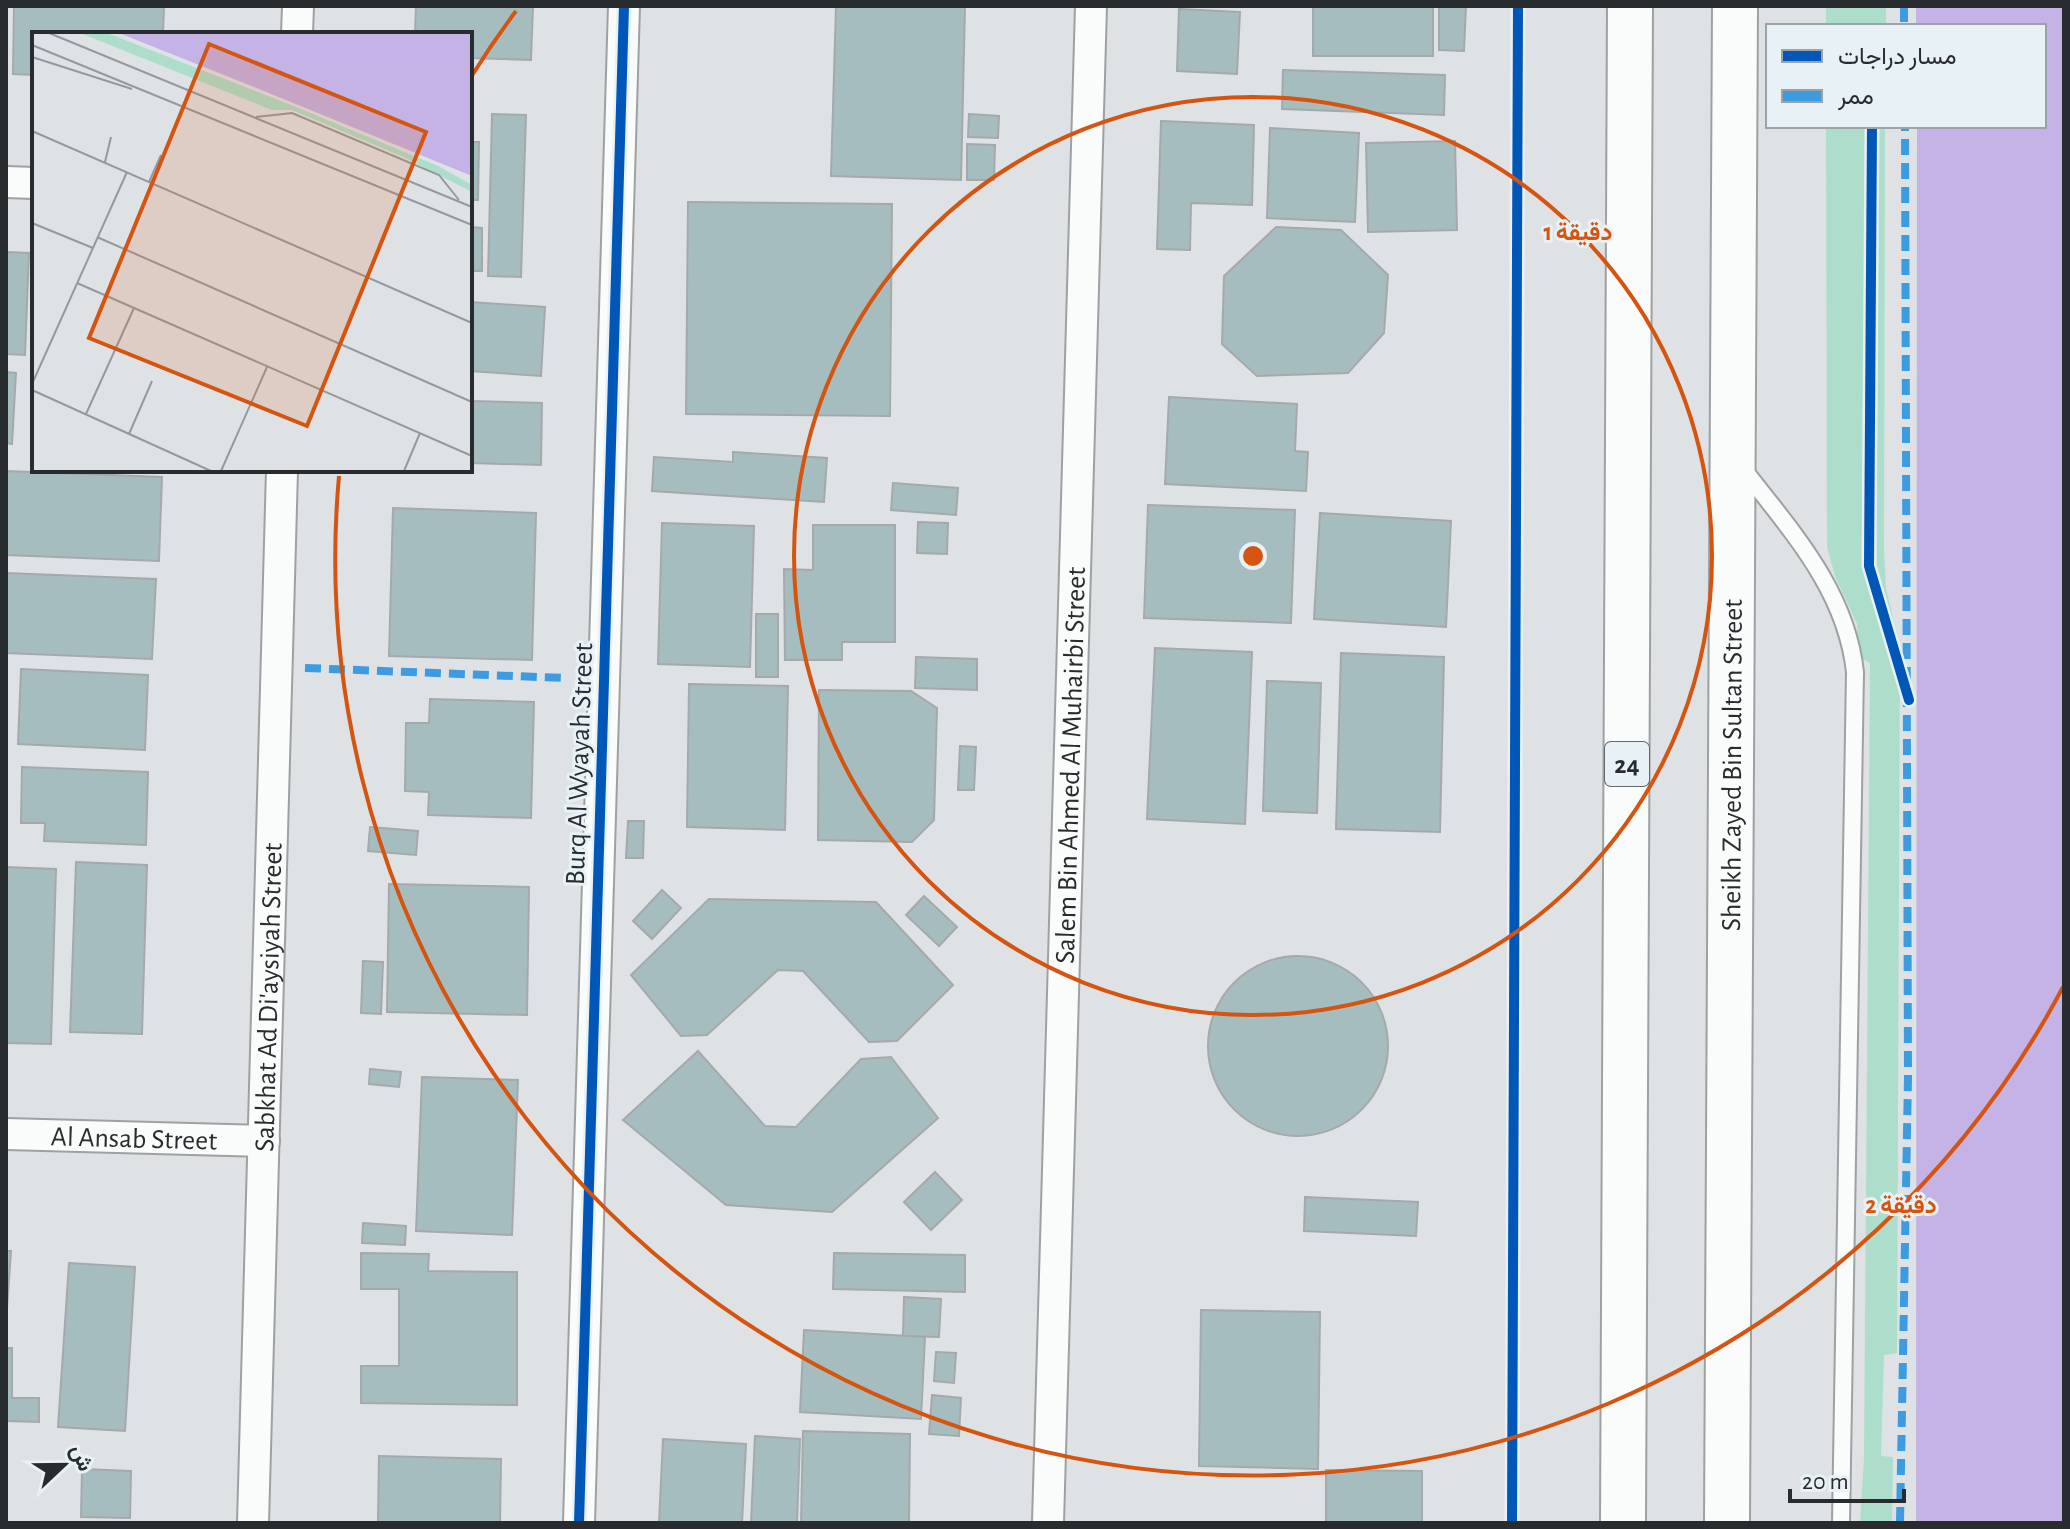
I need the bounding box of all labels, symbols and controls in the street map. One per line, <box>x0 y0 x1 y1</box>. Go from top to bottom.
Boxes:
legend <box>1766 24 2046 128</box>
inset map <box>32 32 472 472</box>
text: مسار دراجات <box>1838 45 1957 71</box>
text: ممر <box>1837 85 1874 111</box>
text: 1 دقيقة <box>1544 221 1612 246</box>
centre of rings <box>1239 542 1267 570</box>
street label: Salem Bin Ahmed Al Muhairbi Street <box>1052 566 1091 964</box>
street label: Sheikh Zayed Bin Sultan Street <box>1718 599 1748 931</box>
street label: Burq Al Wyayah Street <box>562 642 598 886</box>
road number: 24 <box>1605 742 1649 786</box>
street label: Sabkhat Ad Di'aysiyah Street <box>251 842 288 1152</box>
street label: Al Ansab Street <box>50 1123 218 1156</box>
text: 2 دقيقة <box>1865 1194 1937 1219</box>
north arrow <box>24 1425 104 1505</box>
text: ش <box>65 1442 97 1475</box>
scale bar <box>1790 1453 1904 1503</box>
text: 20 m <box>1802 1470 1849 1494</box>

